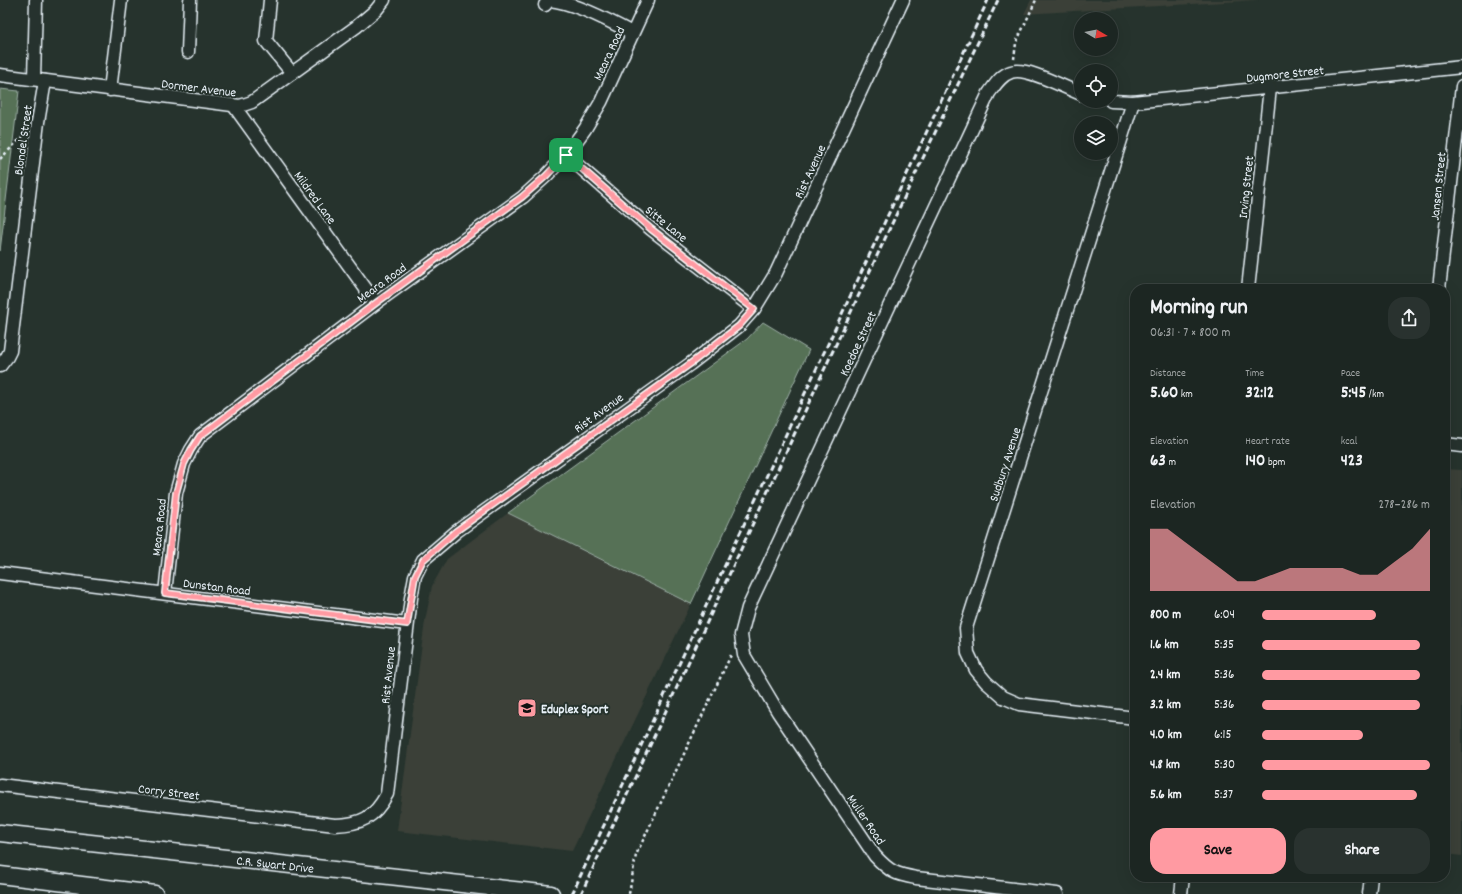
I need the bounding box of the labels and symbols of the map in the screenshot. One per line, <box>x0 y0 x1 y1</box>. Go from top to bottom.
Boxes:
north arrow <box>1074 12 1118 56</box>
street label: Meara Road <box>589 24 631 84</box>
street label: Dugmore Street <box>1246 62 1325 89</box>
street label: Dormer Avenue <box>160 75 238 104</box>
street label: Blondel Street <box>10 104 39 177</box>
pin <box>549 138 583 172</box>
street label: Rist Avenue <box>790 142 832 202</box>
street label: Jansen Street <box>1426 151 1453 221</box>
street label: Irving Street <box>1235 155 1260 220</box>
street label: Mildred Lane <box>288 168 340 229</box>
street label: Sitte Lane <box>640 202 691 248</box>
street label: Meara Road <box>354 259 411 309</box>
street label: Koedoe Street <box>836 308 883 380</box>
street label: Rist Avenue <box>571 389 629 439</box>
street label: Sudbury Avenue <box>985 425 1027 504</box>
street label: Meara Road <box>148 498 173 557</box>
street label: Dunstan Road <box>182 575 252 602</box>
street label: Rist Avenue <box>377 645 402 705</box>
school or university icon: Eduplex Sport <box>516 697 538 719</box>
place label: Eduplex Sport <box>541 701 609 720</box>
street label: Corry Street <box>137 780 201 807</box>
street label: Muller Road <box>841 791 889 849</box>
street label: C.R. Swart Drive <box>235 852 315 880</box>

